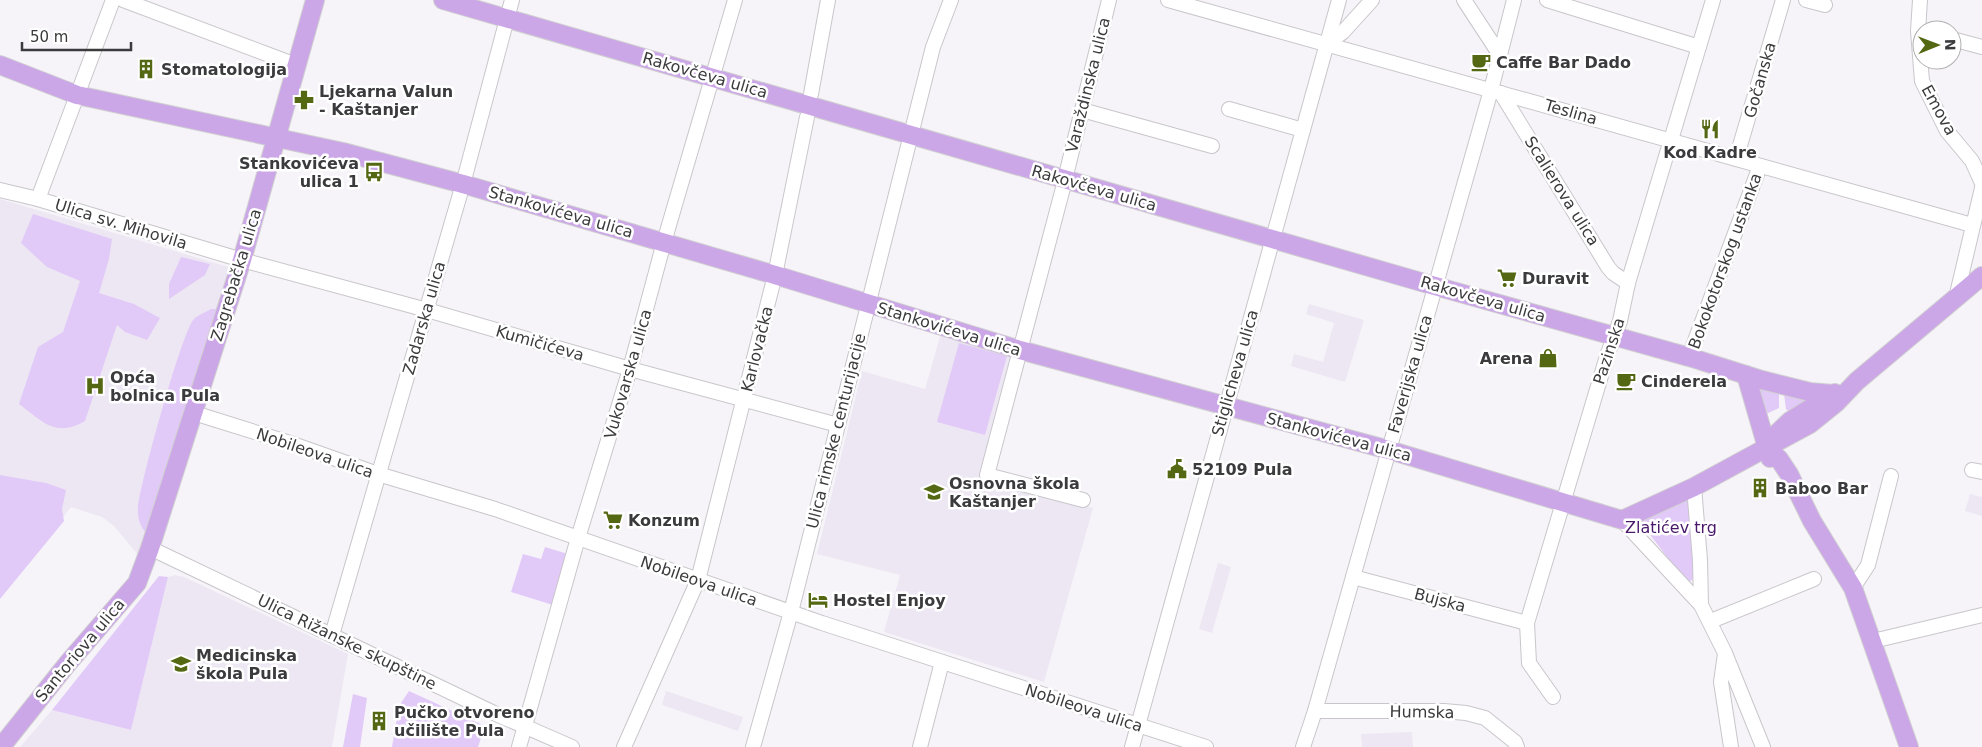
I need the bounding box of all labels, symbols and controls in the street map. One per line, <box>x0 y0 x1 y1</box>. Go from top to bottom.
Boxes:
street label: Varaždinska ulica <box>1062 15 1114 155</box>
scale bar <box>22 20 131 52</box>
north arrow <box>1912 20 1962 70</box>
text: 50 m <box>30 28 68 46</box>
text: N <box>1942 39 1958 51</box>
street label: Gočanska <box>1740 40 1780 120</box>
street label: Rakovčeva ulica <box>640 48 770 102</box>
cafe icon: Caffe Bar Dado <box>1470 51 1492 73</box>
place label: Caffe Bar Dado <box>1496 53 1631 72</box>
building icon: Stomatologija <box>135 58 157 80</box>
place label: Stomatologija <box>161 60 287 79</box>
street label: Emova <box>1917 81 1961 139</box>
place label: Ljekarna Valun - Kaštanjer <box>319 82 453 119</box>
pharmacy icon: Ljekarna Valun - Kaštanjer <box>293 89 315 111</box>
street label: Teslina <box>1541 95 1600 129</box>
restaurant icon: Kod Kadre <box>1699 118 1721 140</box>
street label: Scalierova ulica <box>1521 133 1603 249</box>
place label: Kod Kadre <box>1663 143 1757 162</box>
place label: Stankovićeva ulica 1 <box>239 154 359 191</box>
bus stop icon: Stankovićeva ulica 1 <box>363 161 385 183</box>
street label: Rakovčeva ulica <box>1029 161 1159 215</box>
street label: Bokokotorskog ustanka <box>1684 170 1766 352</box>
street label: Stankovićeva ulica <box>487 182 635 242</box>
street label: Ulica sv. Mihovila <box>53 195 189 253</box>
street label: Zagrebačka ulica <box>207 207 265 343</box>
street label: Zadarska ulica <box>399 259 449 377</box>
supermarket icon: Duravit <box>1496 267 1518 289</box>
place label: Duravit <box>1522 269 1589 288</box>
street label: Rakovčeva ulica <box>1418 272 1548 326</box>
street label: Stankovićeva ulica <box>875 298 1023 360</box>
street label: Karlovačka <box>737 304 777 394</box>
street label: Vukovarska ulica <box>600 307 656 441</box>
street label: Stiglicheva ulica <box>1208 308 1262 438</box>
street label: Faverijska ulica <box>1384 313 1436 435</box>
street label: Pazinska <box>1589 315 1629 387</box>
street label: Kumičićeva <box>494 321 586 365</box>
street label: Ulica rimske centurijacije <box>802 331 870 531</box>
shop icon: Arena <box>1537 347 1559 369</box>
place label: Arena <box>1480 349 1533 368</box>
place label: Opća bolnica Pula <box>110 368 220 405</box>
cafe icon: Cinderela <box>1615 370 1637 392</box>
place label: Cinderela <box>1641 372 1727 391</box>
hospital icon: Opća bolnica Pula <box>84 375 106 397</box>
street label: Stankovićeva ulica <box>1264 408 1414 466</box>
street label: Nobileova ulica <box>254 424 376 482</box>
public building icon: 52109 Pula <box>1166 458 1188 480</box>
place label: 52109 Pula <box>1192 460 1293 479</box>
place label: Osnovna škola Kaštanjer <box>949 474 1080 511</box>
building icon: Baboo Bar <box>1749 477 1771 499</box>
place label: Baboo Bar <box>1775 479 1868 498</box>
school or university icon: Osnovna škola Kaštanjer <box>923 481 945 503</box>
supermarket icon: Konzum <box>602 509 624 531</box>
place label: Konzum <box>628 511 700 530</box>
park label: Zlatićev trg <box>1625 518 1717 537</box>
street label: Nobileova ulica <box>638 552 760 610</box>
street label: Bujska <box>1412 584 1468 616</box>
hotel icon: Hostel Enjoy <box>807 589 829 611</box>
street label: Ulica Rižanske skupštine <box>254 590 440 694</box>
place label: Hostel Enjoy <box>833 591 946 610</box>
street label: Santoriova ulica <box>31 594 129 706</box>
place label: Medicinska škola Pula <box>196 646 297 683</box>
school or university icon: Medicinska škola Pula <box>170 653 192 675</box>
street label: Nobileova ulica <box>1023 680 1145 736</box>
street label: Humska <box>1389 702 1455 722</box>
place label: Pučko otvoreno učilište Pula <box>394 703 535 740</box>
building icon: Pučko otvoreno učilište Pula <box>368 710 390 732</box>

